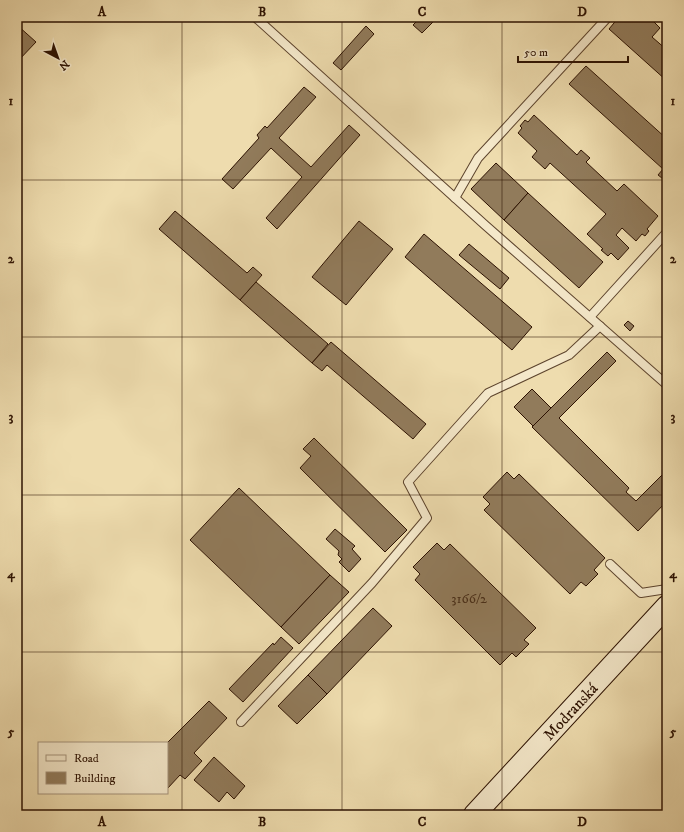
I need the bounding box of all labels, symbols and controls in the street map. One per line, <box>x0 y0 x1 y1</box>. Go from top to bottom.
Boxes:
text: A <box>97 4 107 20</box>
text: B <box>258 4 266 20</box>
text: C <box>418 4 427 20</box>
text: D <box>577 4 587 20</box>
north arrow <box>38 38 78 78</box>
scale bar <box>518 38 628 64</box>
text: 50 m <box>524 45 548 60</box>
text: N <box>56 57 72 73</box>
text: 1 <box>9 93 14 109</box>
text: 1 <box>671 93 676 109</box>
text: 2 <box>8 251 15 267</box>
text: 2 <box>670 251 677 267</box>
text: 3 <box>9 409 14 425</box>
text: 3 <box>671 409 676 425</box>
text: 4 <box>6 566 15 583</box>
text: 4 <box>668 566 677 583</box>
house number: 3166/2 <box>451 590 487 608</box>
street label: Modranská <box>539 679 603 745</box>
text: 5 <box>7 724 15 740</box>
text: 5 <box>669 724 677 740</box>
legend <box>38 742 168 794</box>
text: Road <box>74 751 99 766</box>
text: Building <box>74 771 115 786</box>
text: A <box>97 814 107 830</box>
text: B <box>258 814 266 830</box>
text: C <box>418 814 427 830</box>
text: D <box>577 814 587 830</box>

